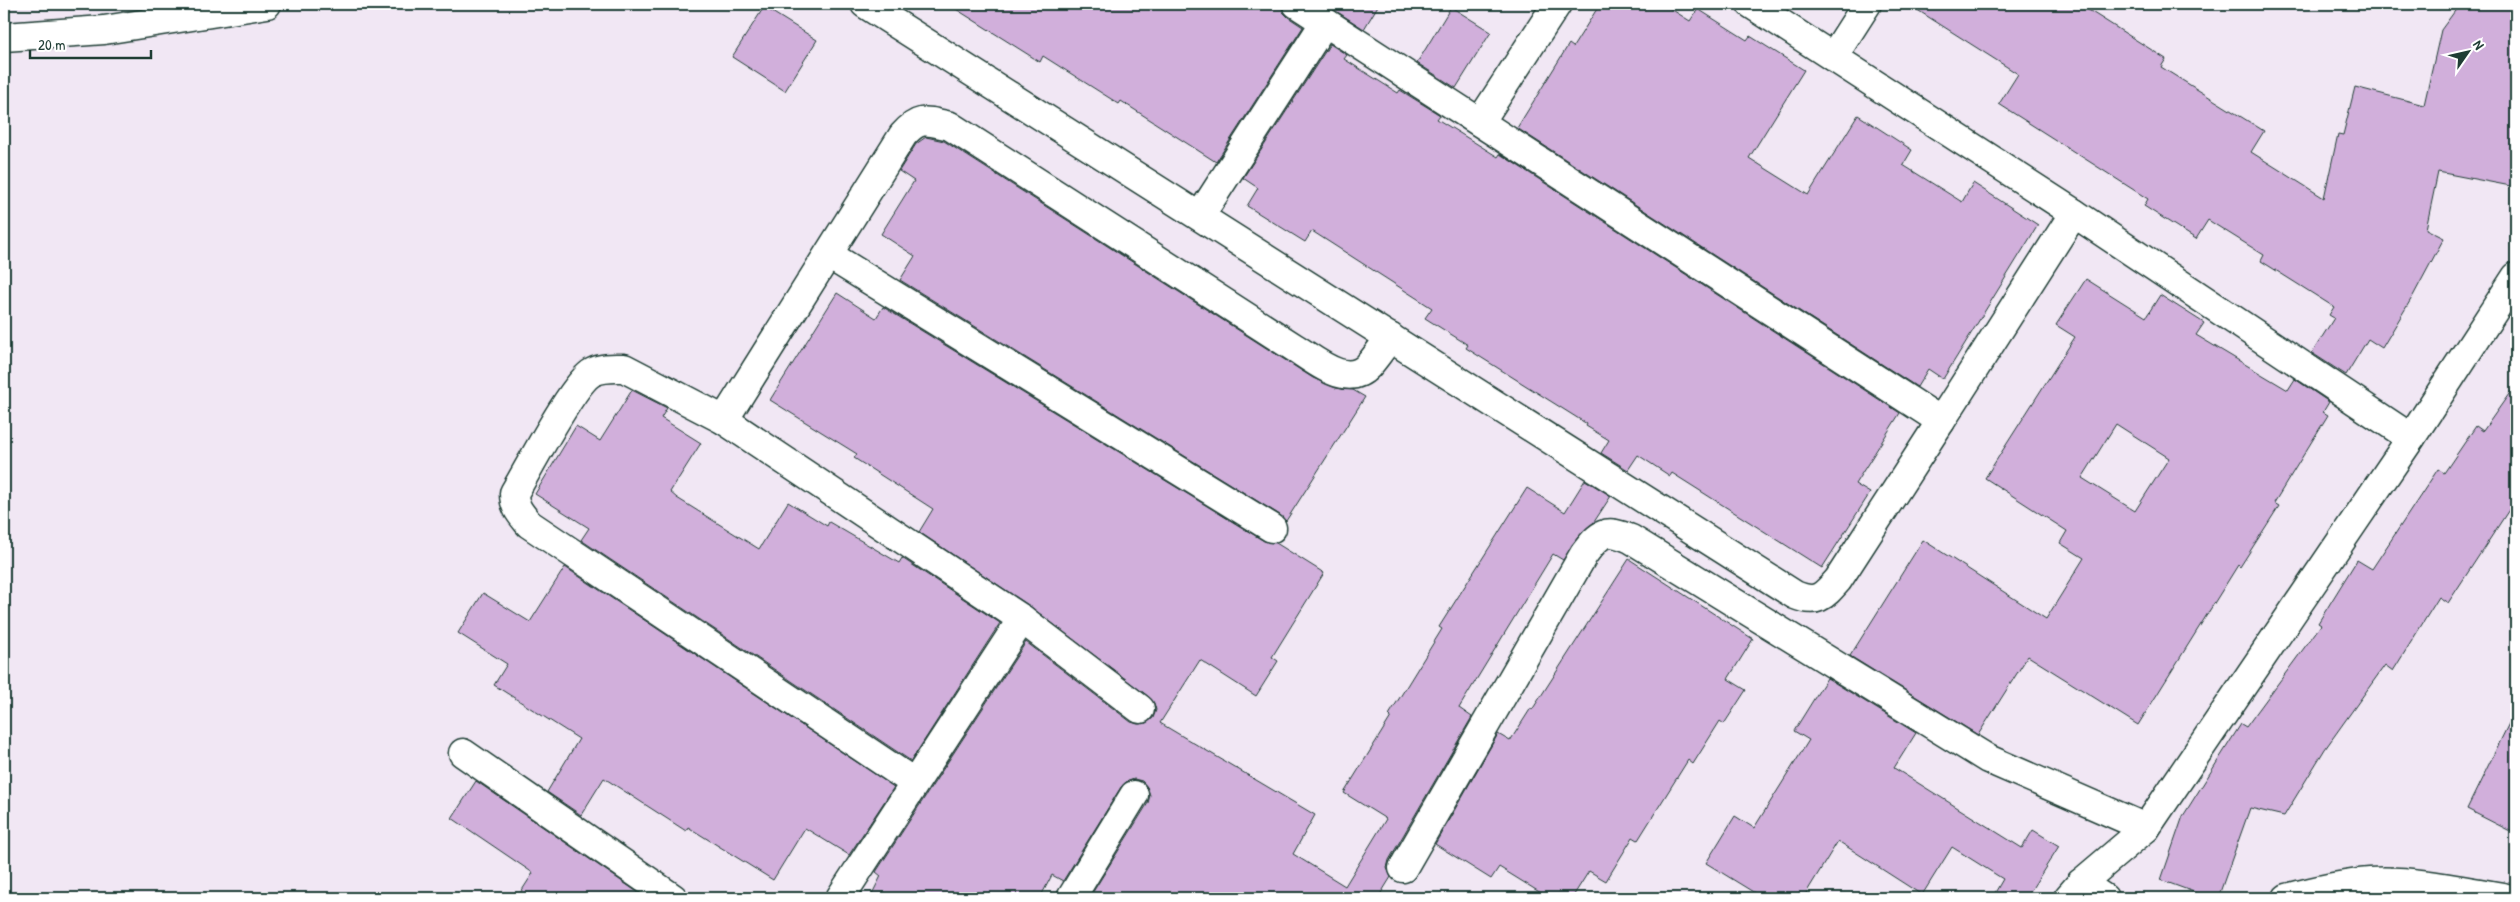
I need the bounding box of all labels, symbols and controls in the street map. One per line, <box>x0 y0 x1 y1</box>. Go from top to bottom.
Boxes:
scale bar <box>30 28 151 60</box>
north arrow <box>2442 28 2492 78</box>
text: 20 m <box>38 34 65 55</box>
text: N <box>2469 36 2489 53</box>

